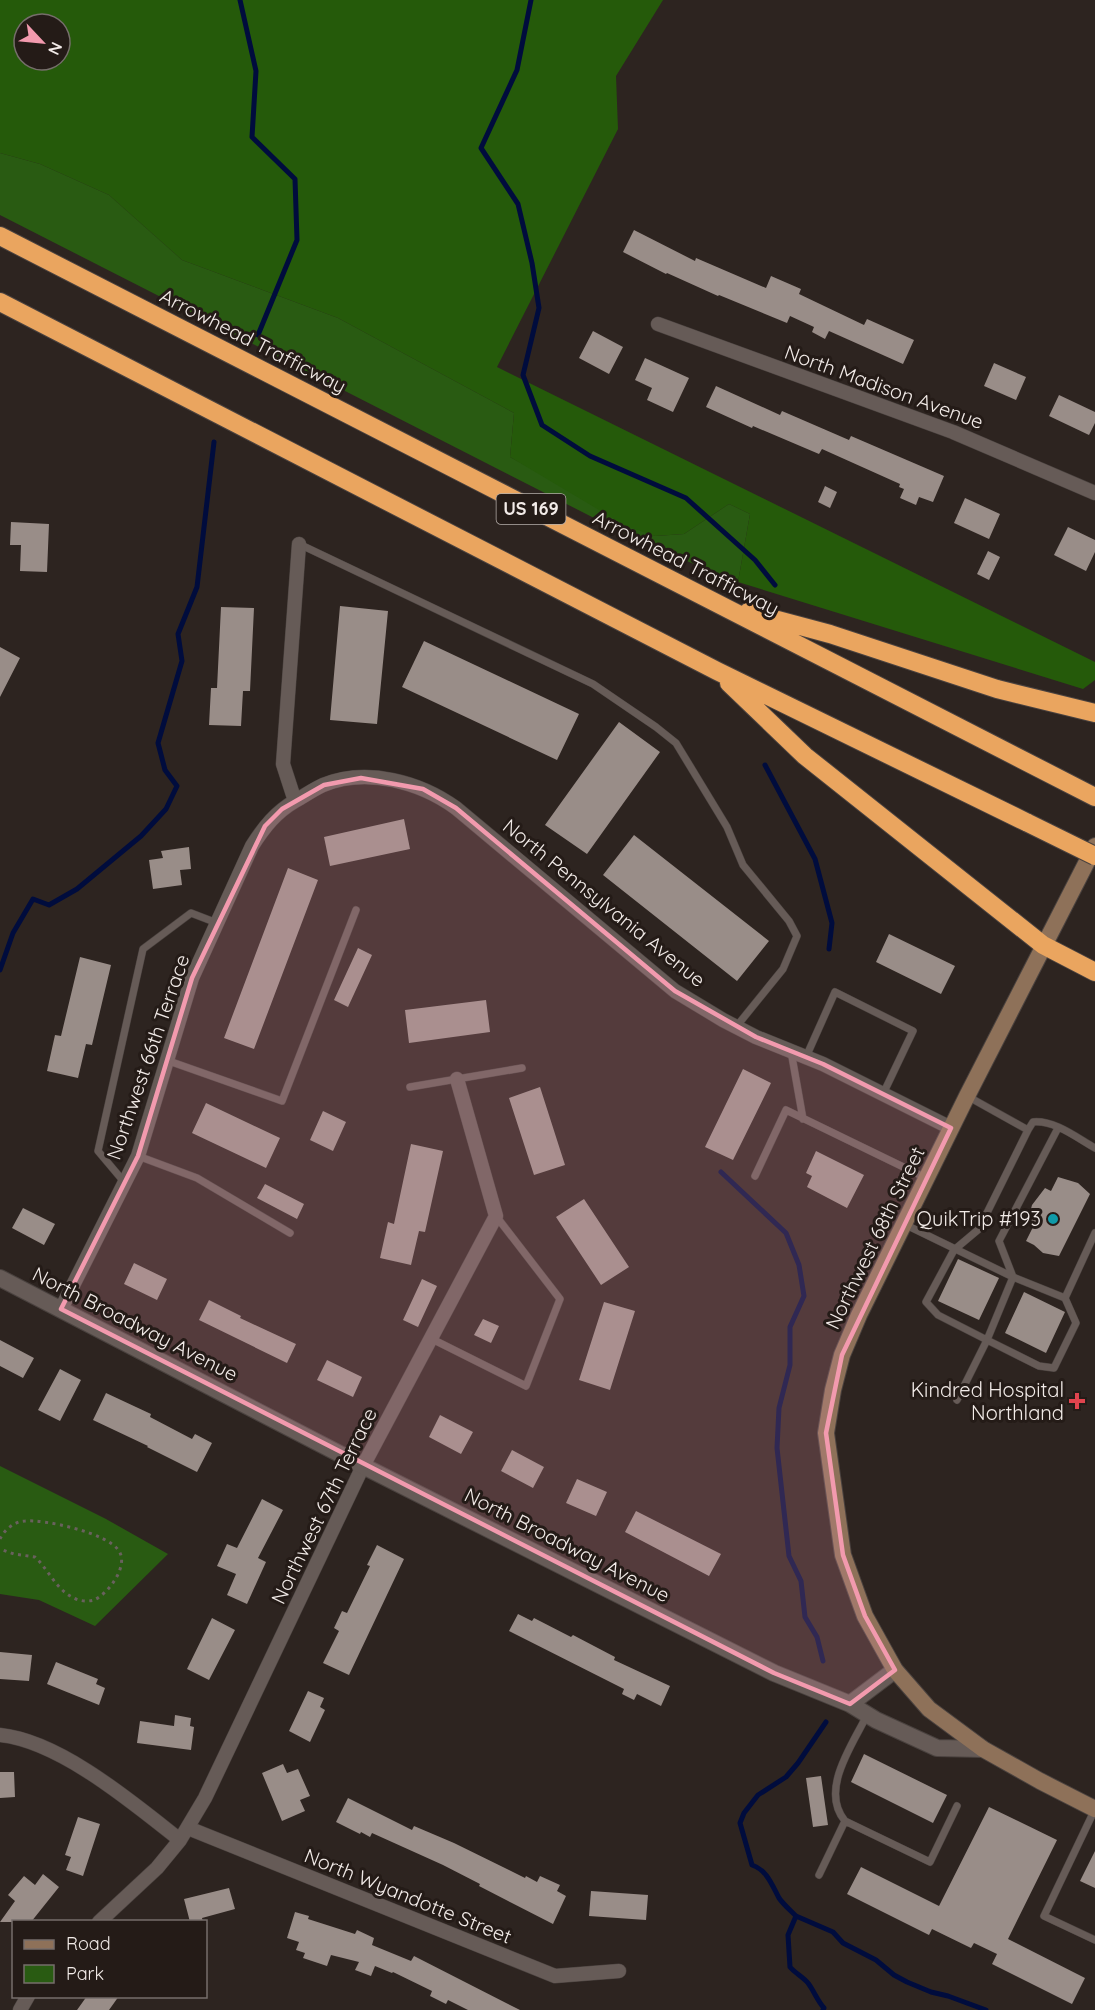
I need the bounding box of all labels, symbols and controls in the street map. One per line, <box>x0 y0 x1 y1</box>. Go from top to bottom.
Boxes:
north arrow <box>12 12 72 72</box>
text: N <box>44 39 67 58</box>
street label: Arrowhead Trafficway <box>156 283 350 398</box>
street label: North Madison Avenue <box>781 339 987 434</box>
road number: US 169 <box>496 494 566 524</box>
street label: Arrowhead Trafficway <box>589 505 783 620</box>
street label: North Pennsylvania Avenue <box>498 813 711 992</box>
street label: Northwest 66th Terrace <box>101 951 194 1163</box>
street label: Northwest 68th Street <box>819 1142 930 1333</box>
place label: QuikTrip #193 <box>917 1206 1041 1231</box>
marker: QuikTrip #193 <box>1046 1212 1060 1226</box>
street label: North Broadway Avenue <box>28 1261 242 1386</box>
place label: Kindred Hospital Northland <box>911 1377 1064 1425</box>
marker: Kindred Hospital Northland <box>1068 1392 1086 1410</box>
street label: Northwest 67th Terrace <box>265 1404 382 1608</box>
street label: North Broadway Avenue <box>460 1482 674 1607</box>
street label: North Wyandotte Street <box>301 1842 516 1949</box>
legend <box>12 1920 207 1998</box>
text: Road <box>66 1932 111 1955</box>
text: Park <box>66 1962 104 1985</box>

